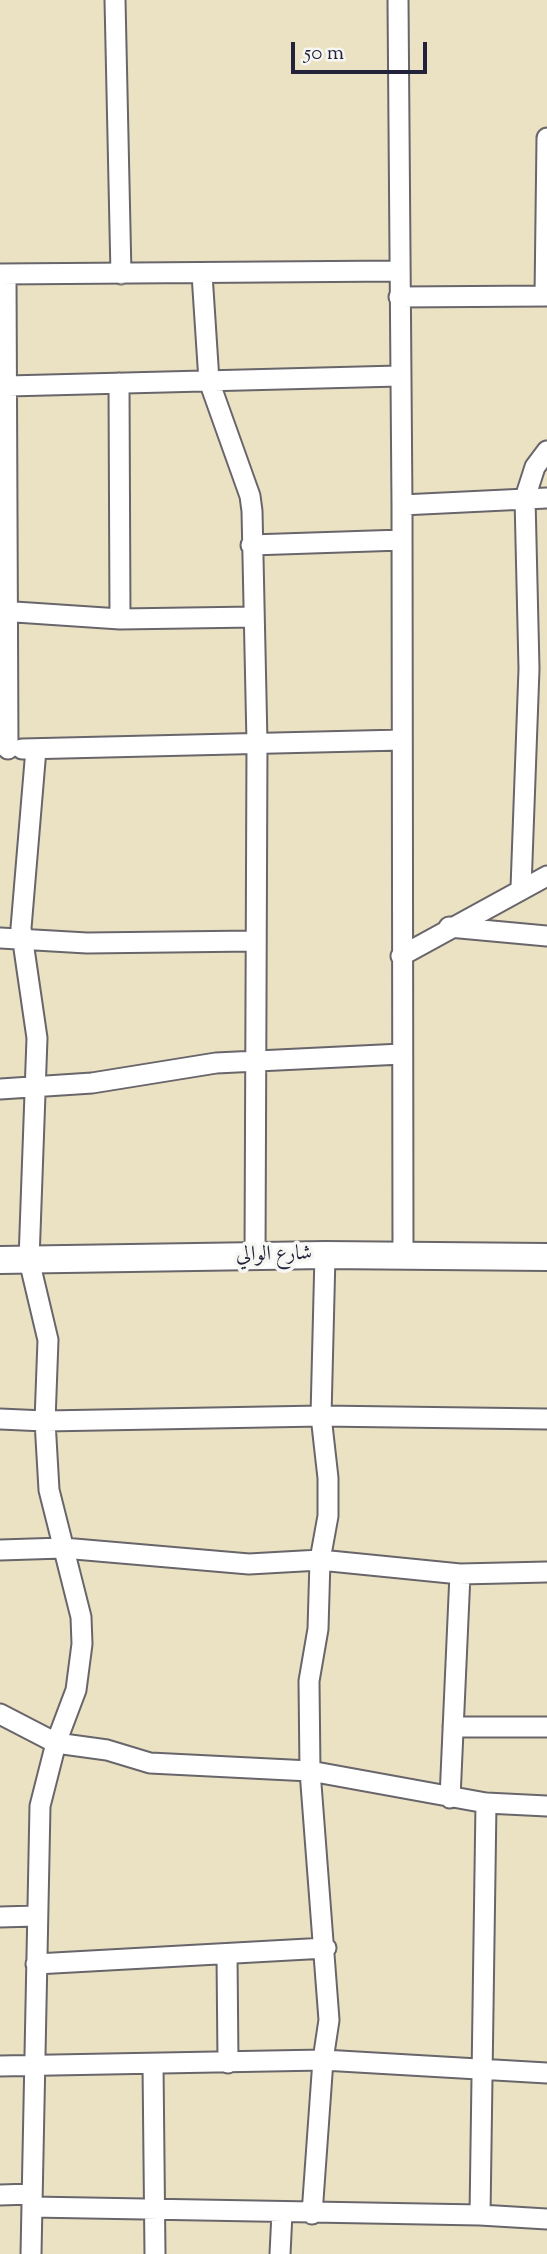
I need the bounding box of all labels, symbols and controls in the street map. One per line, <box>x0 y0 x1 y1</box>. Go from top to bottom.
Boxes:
scale bar <box>295 28 432 72</box>
text: 50 m <box>304 39 344 69</box>
street label: شارع الوالي <box>236 1243 312 1269</box>

